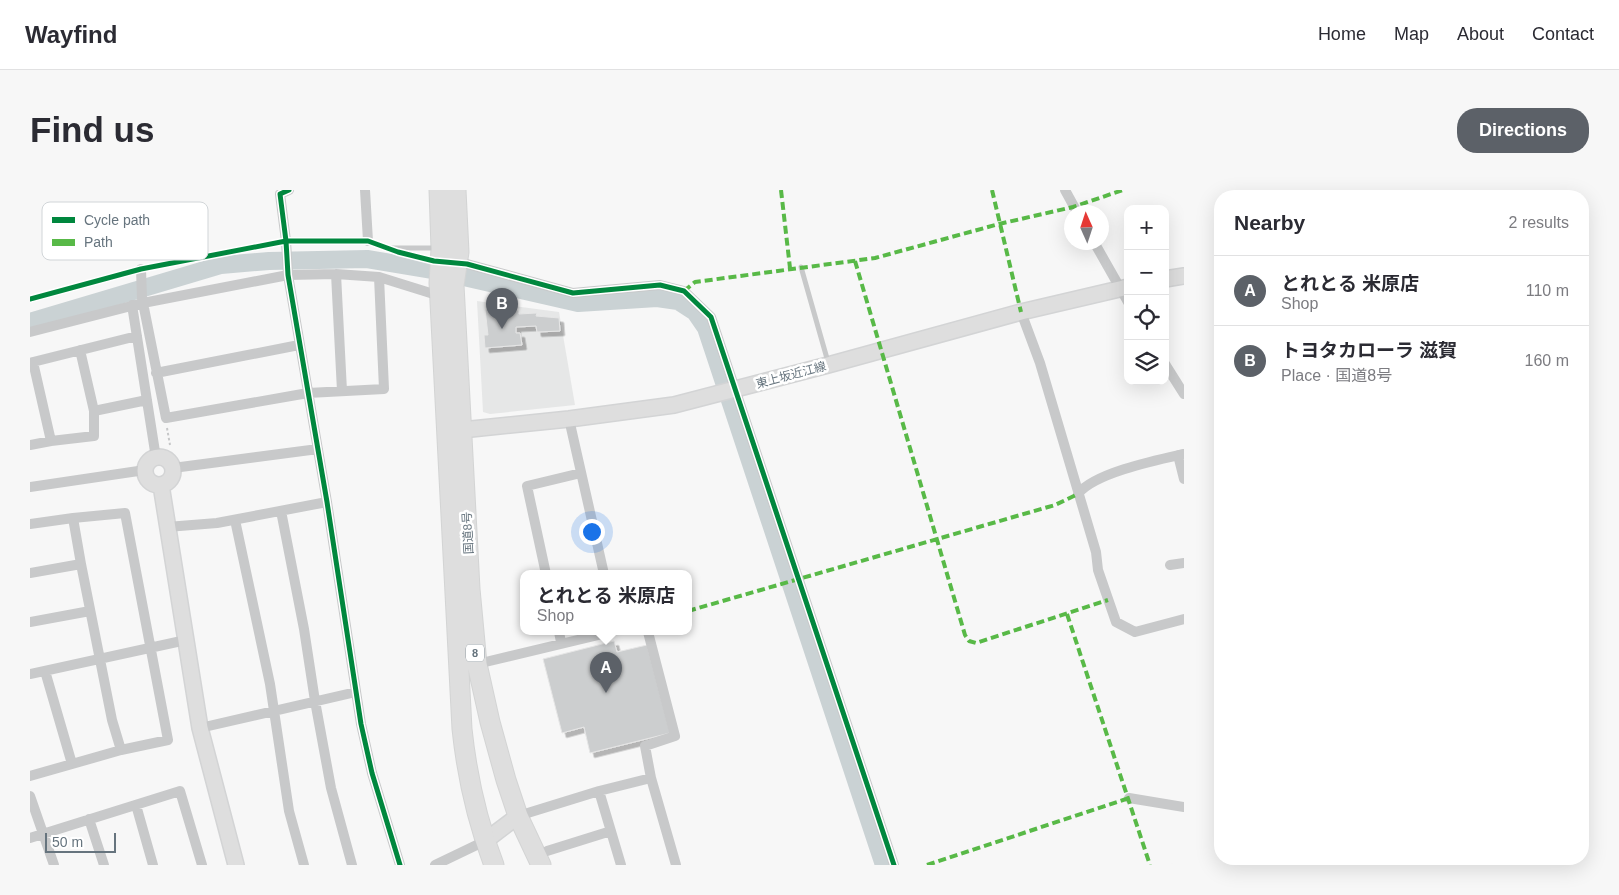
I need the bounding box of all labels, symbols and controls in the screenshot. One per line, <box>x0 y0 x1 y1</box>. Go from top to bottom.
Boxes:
text: Wayfind <box>25 21 117 48</box>
text: Home <box>1318 24 1366 44</box>
text: Map <box>1394 24 1429 44</box>
text: About <box>1457 24 1504 44</box>
text: Contact <box>1532 24 1594 44</box>
button: Directions <box>1457 108 1589 153</box>
text: Find us <box>30 110 154 149</box>
legend <box>42 202 208 260</box>
north arrow <box>1064 205 1109 250</box>
map controls <box>1124 205 1169 385</box>
button: + <box>1124 205 1169 250</box>
text: Nearby <box>1234 211 1305 234</box>
text: Cycle path <box>84 212 150 228</box>
text: 2 results <box>1509 214 1569 231</box>
text: Path <box>84 234 113 250</box>
button: − <box>1124 250 1169 295</box>
text: とれとる 米原店 <box>1281 273 1419 294</box>
text: A <box>1244 282 1256 299</box>
text: 110 m <box>1526 282 1569 299</box>
pin: B <box>486 288 518 329</box>
button: locate <box>1124 295 1169 340</box>
text: Shop <box>1281 295 1318 312</box>
button: layers <box>1124 340 1169 385</box>
text: トヨタカローラ 滋賀 <box>1281 340 1457 361</box>
text: B <box>1244 352 1256 369</box>
text: 160 m <box>1525 352 1569 369</box>
street label: 東上坂近江線 <box>754 359 828 391</box>
text: Place · 国道8号 <box>1281 367 1392 384</box>
street label: 国道8号 <box>460 511 476 555</box>
your location <box>579 519 605 545</box>
popup <box>520 570 692 635</box>
text: とれとる 米原店 <box>537 585 675 606</box>
text: Shop <box>537 607 574 624</box>
road number: 8 <box>466 644 484 662</box>
pin: A <box>590 652 622 693</box>
scale bar <box>45 830 116 853</box>
text: 50 m <box>52 834 83 850</box>

